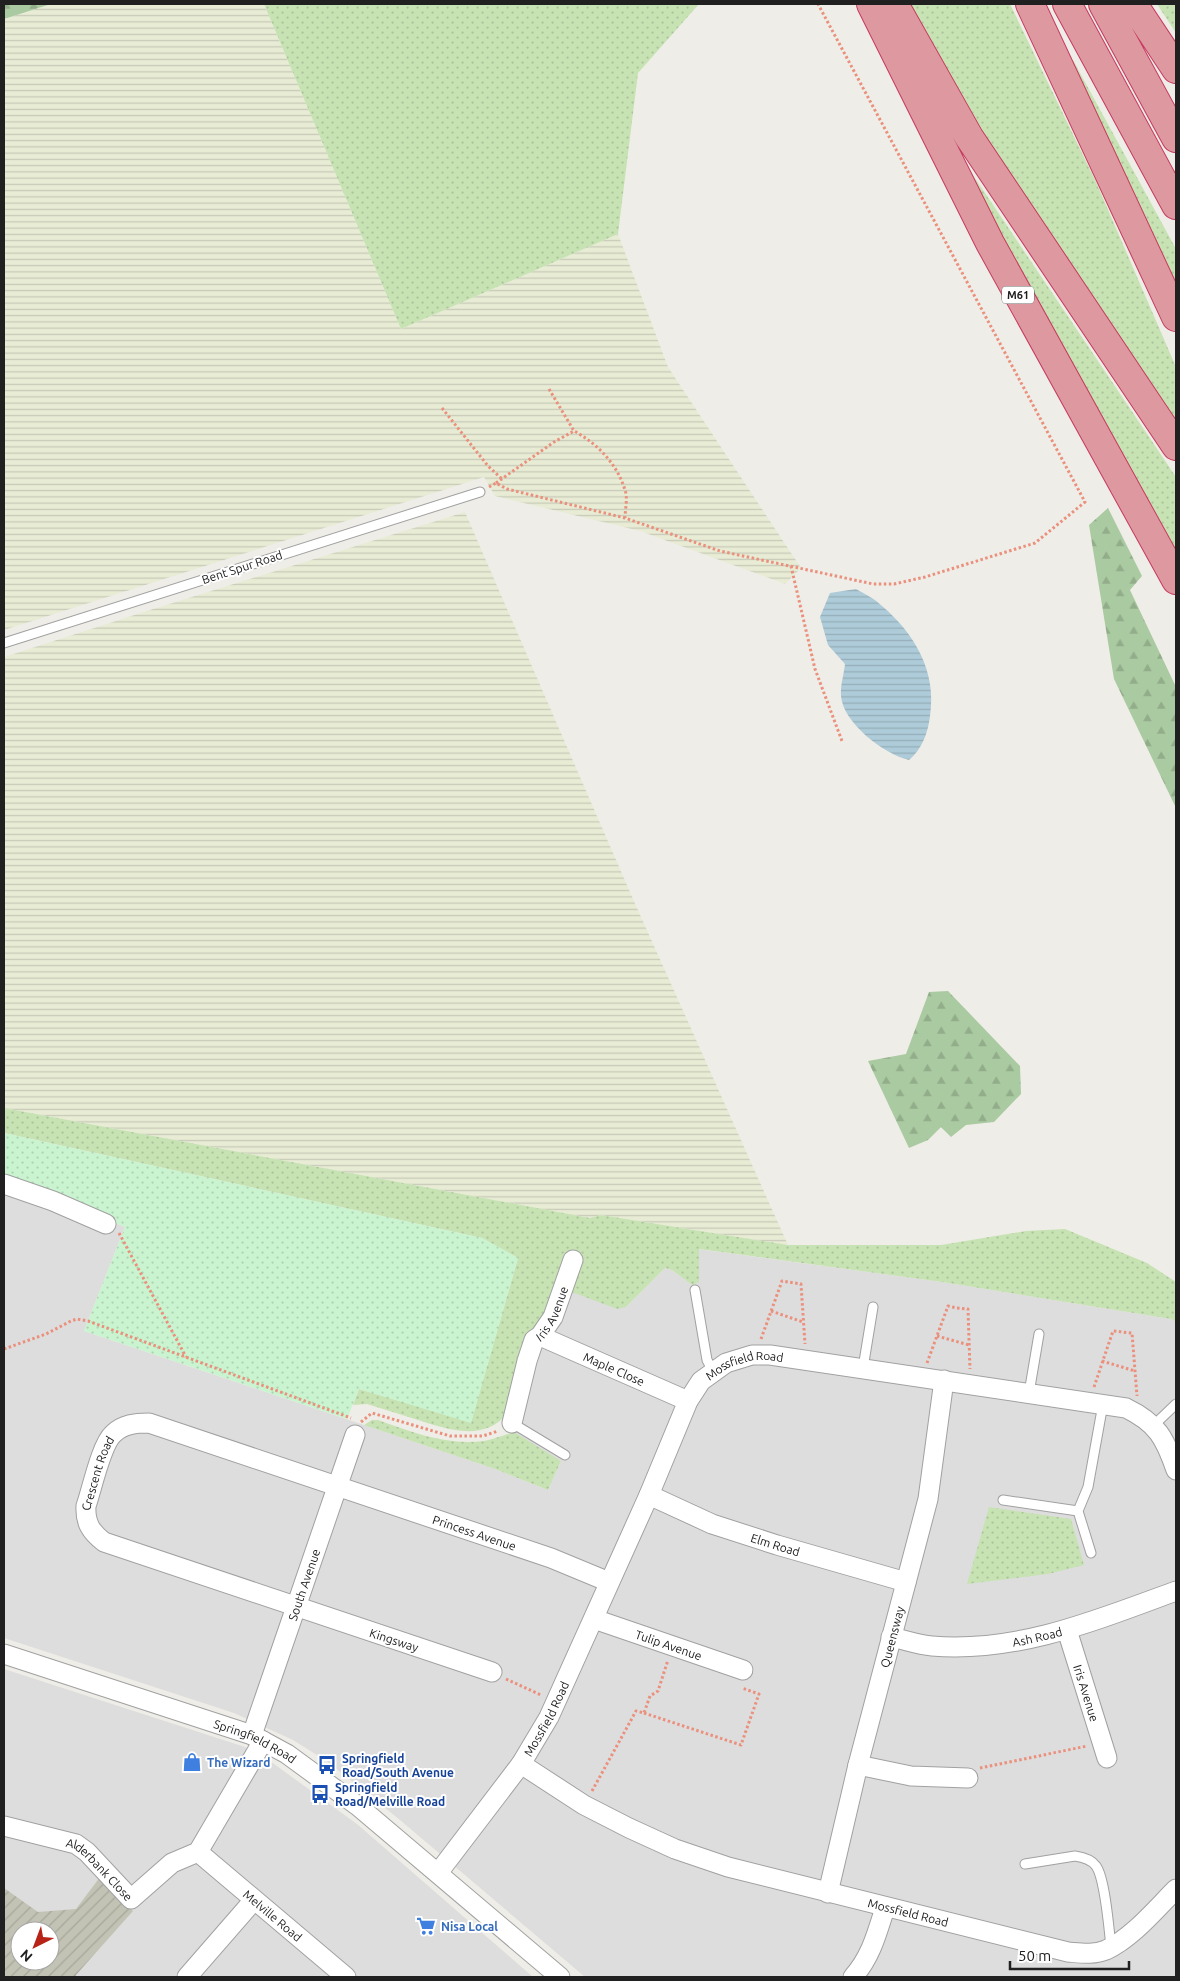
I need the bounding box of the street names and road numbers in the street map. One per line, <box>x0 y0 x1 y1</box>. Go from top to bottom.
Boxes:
road number: M61 <box>1002 286 1034 304</box>
street label: Bent Spur Road <box>200 548 284 586</box>
street label: Iris Avenue <box>533 1284 570 1343</box>
street label: Mossfield Road <box>703 1348 784 1382</box>
street label: Maple Close <box>582 1349 647 1388</box>
street label: Crescent Road <box>79 1433 116 1511</box>
street label: Princess Avenue <box>431 1512 518 1552</box>
street label: Elm Road <box>749 1531 802 1558</box>
street label: South Avenue <box>285 1547 322 1622</box>
street label: Queensway <box>877 1605 906 1669</box>
street label: Ash Road <box>1011 1624 1063 1648</box>
street label: Kingsway <box>368 1626 420 1654</box>
street label: Tulip Avenue <box>634 1627 704 1662</box>
street label: Iris Avenue <box>1072 1663 1102 1723</box>
street label: Mossfield Road <box>521 1679 571 1758</box>
street label: Springfield Road <box>212 1717 299 1765</box>
street label: Alderbank Close <box>65 1835 135 1903</box>
street label: Melville Road <box>241 1887 305 1944</box>
street label: Mossfield Road <box>867 1896 950 1928</box>

